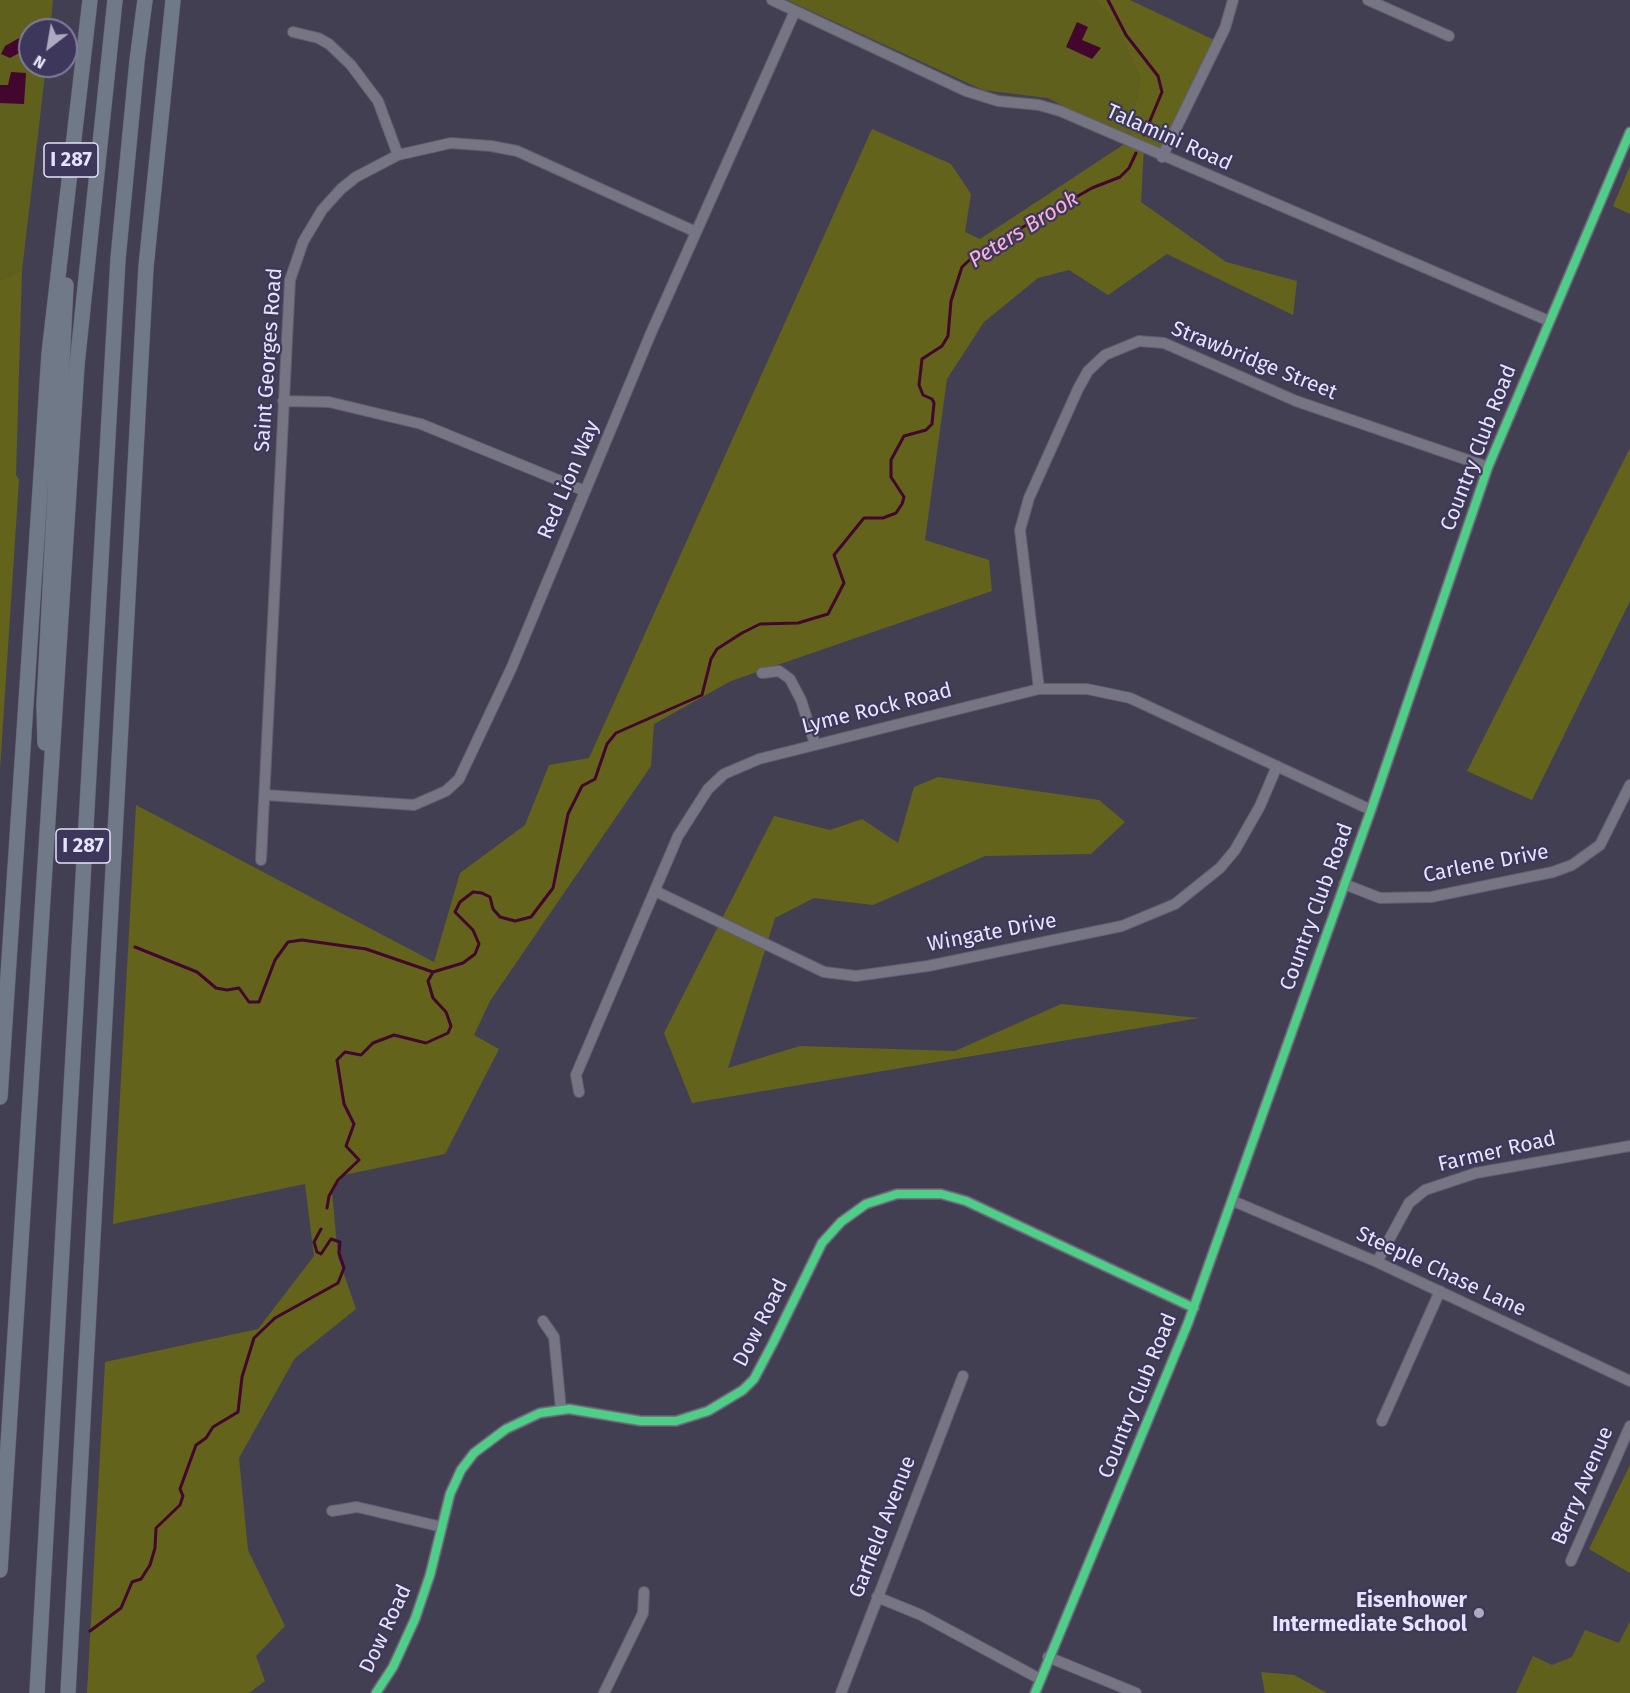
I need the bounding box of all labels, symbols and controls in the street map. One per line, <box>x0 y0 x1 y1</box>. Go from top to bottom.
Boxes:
north arrow <box>18 18 78 78</box>
text: N <box>30 51 49 73</box>
street label: Talamini Road <box>1102 99 1236 177</box>
road number: I 287 <box>44 143 98 177</box>
water label: Peters Brook <box>964 186 1084 274</box>
street label: Saint Georges Road <box>250 267 288 453</box>
street label: Strawbridge Street <box>1168 316 1340 406</box>
street label: Country Club Road <box>1436 361 1522 535</box>
street label: Red Lion Way <box>533 417 605 543</box>
street label: Lyme Rock Road <box>799 678 955 740</box>
street label: Country Club Road <box>1275 820 1359 994</box>
road number: I 287 <box>56 829 110 863</box>
street label: Carlene Drive <box>1421 840 1551 888</box>
street label: Wingate Drive <box>925 908 1059 958</box>
street label: Farmer Road <box>1436 1126 1558 1178</box>
street label: Steeple Chase Lane <box>1352 1222 1530 1322</box>
street label: Dow Road <box>728 1275 794 1371</box>
street label: Country Club Road <box>1093 1310 1183 1482</box>
street label: Berry Avenue <box>1547 1423 1619 1549</box>
street label: Garfield Avenue <box>844 1452 922 1602</box>
street label: Dow Road <box>355 1581 417 1677</box>
place label: Eisenhower Intermediate School <box>1272 1588 1467 1638</box>
marker: Eisenhower Intermediate School <box>1472 1606 1486 1620</box>

